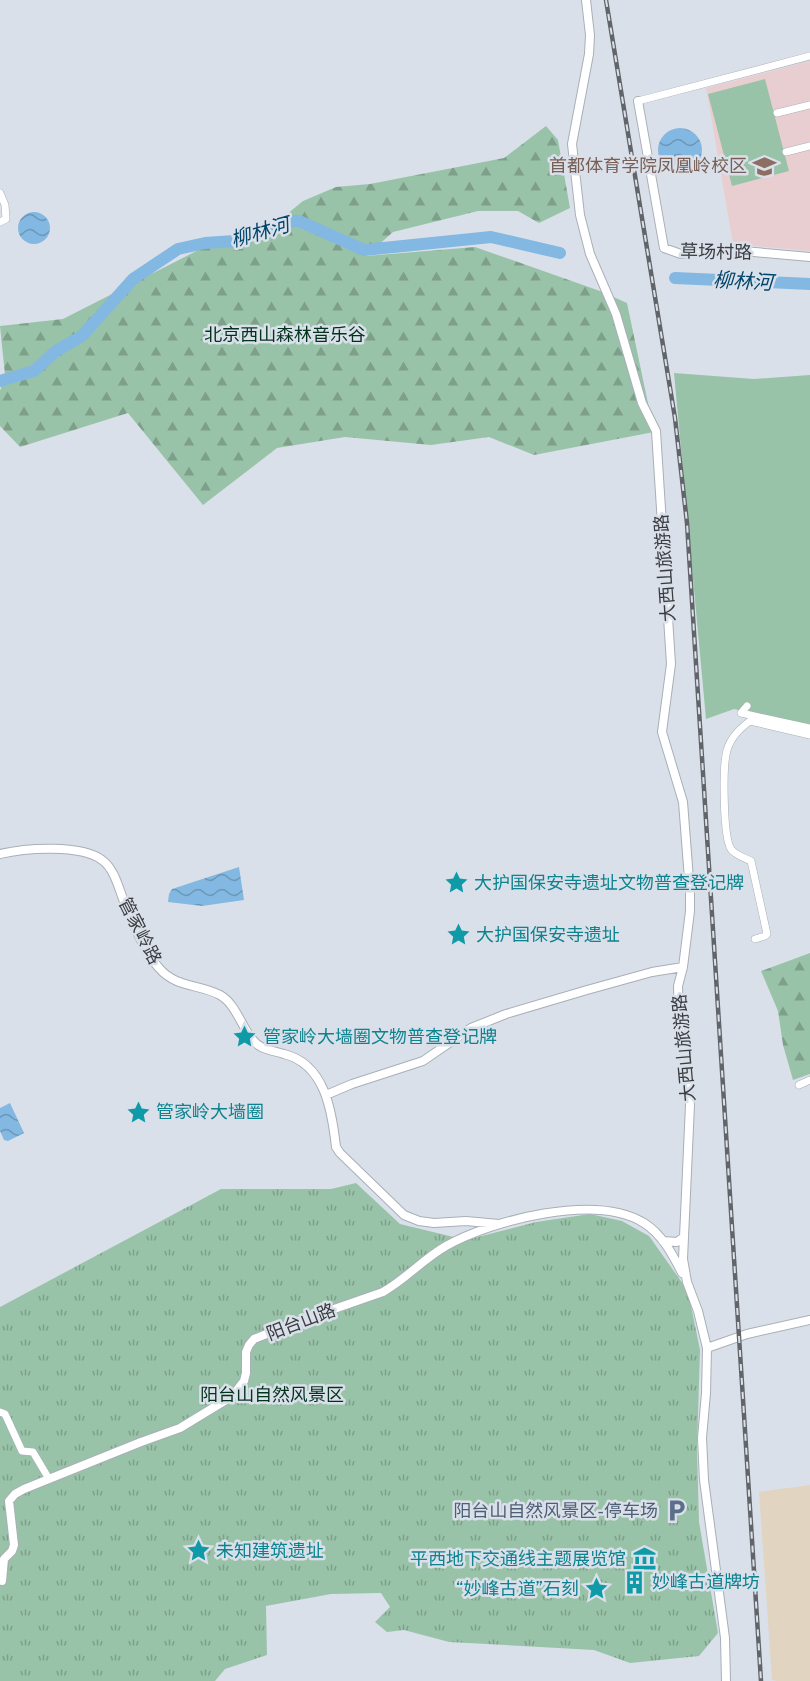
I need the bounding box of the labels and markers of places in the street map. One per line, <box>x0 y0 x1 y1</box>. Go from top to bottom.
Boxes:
school or university icon: 首都体育学院凤凰岭校区 <box>752 153 778 179</box>
place label: 首都体育学院凤凰岭校区 <box>549 155 747 176</box>
place icon: 大护国保安寺遗址文物普查登记牌 <box>443 870 469 896</box>
place label: 大护国保安寺遗址文物普查登记牌 <box>474 872 744 893</box>
place icon: 大护国保安寺遗址 <box>445 922 471 948</box>
place label: 大护国保安寺遗址 <box>476 924 620 945</box>
place icon: 管家岭大墙圈文物普查登记牌 <box>232 1024 258 1050</box>
place label: 管家岭大墙圈文物普查登记牌 <box>263 1026 497 1047</box>
place icon: 管家岭大墙圈 <box>125 1099 151 1125</box>
place label: 管家岭大墙圈 <box>156 1101 264 1122</box>
parking icon: 阳台山自然风景区-停车场 <box>663 1498 689 1524</box>
place label: 阳台山自然风景区-停车场 <box>453 1500 658 1521</box>
place icon: 未知建筑遗址 <box>185 1538 211 1564</box>
place label: 未知建筑遗址 <box>216 1540 324 1561</box>
museum icon: 平西地下交通线主题展览馆 <box>631 1546 657 1572</box>
place label: 平西地下交通线主题展览馆 <box>410 1548 626 1569</box>
building icon: 妙峰古道牌坊 <box>621 1569 647 1595</box>
place label: 妙峰古道牌坊 <box>652 1571 760 1592</box>
place icon: “妙峰古道”石刻 <box>584 1576 610 1602</box>
place label: “妙峰古道”石刻 <box>456 1578 579 1599</box>

